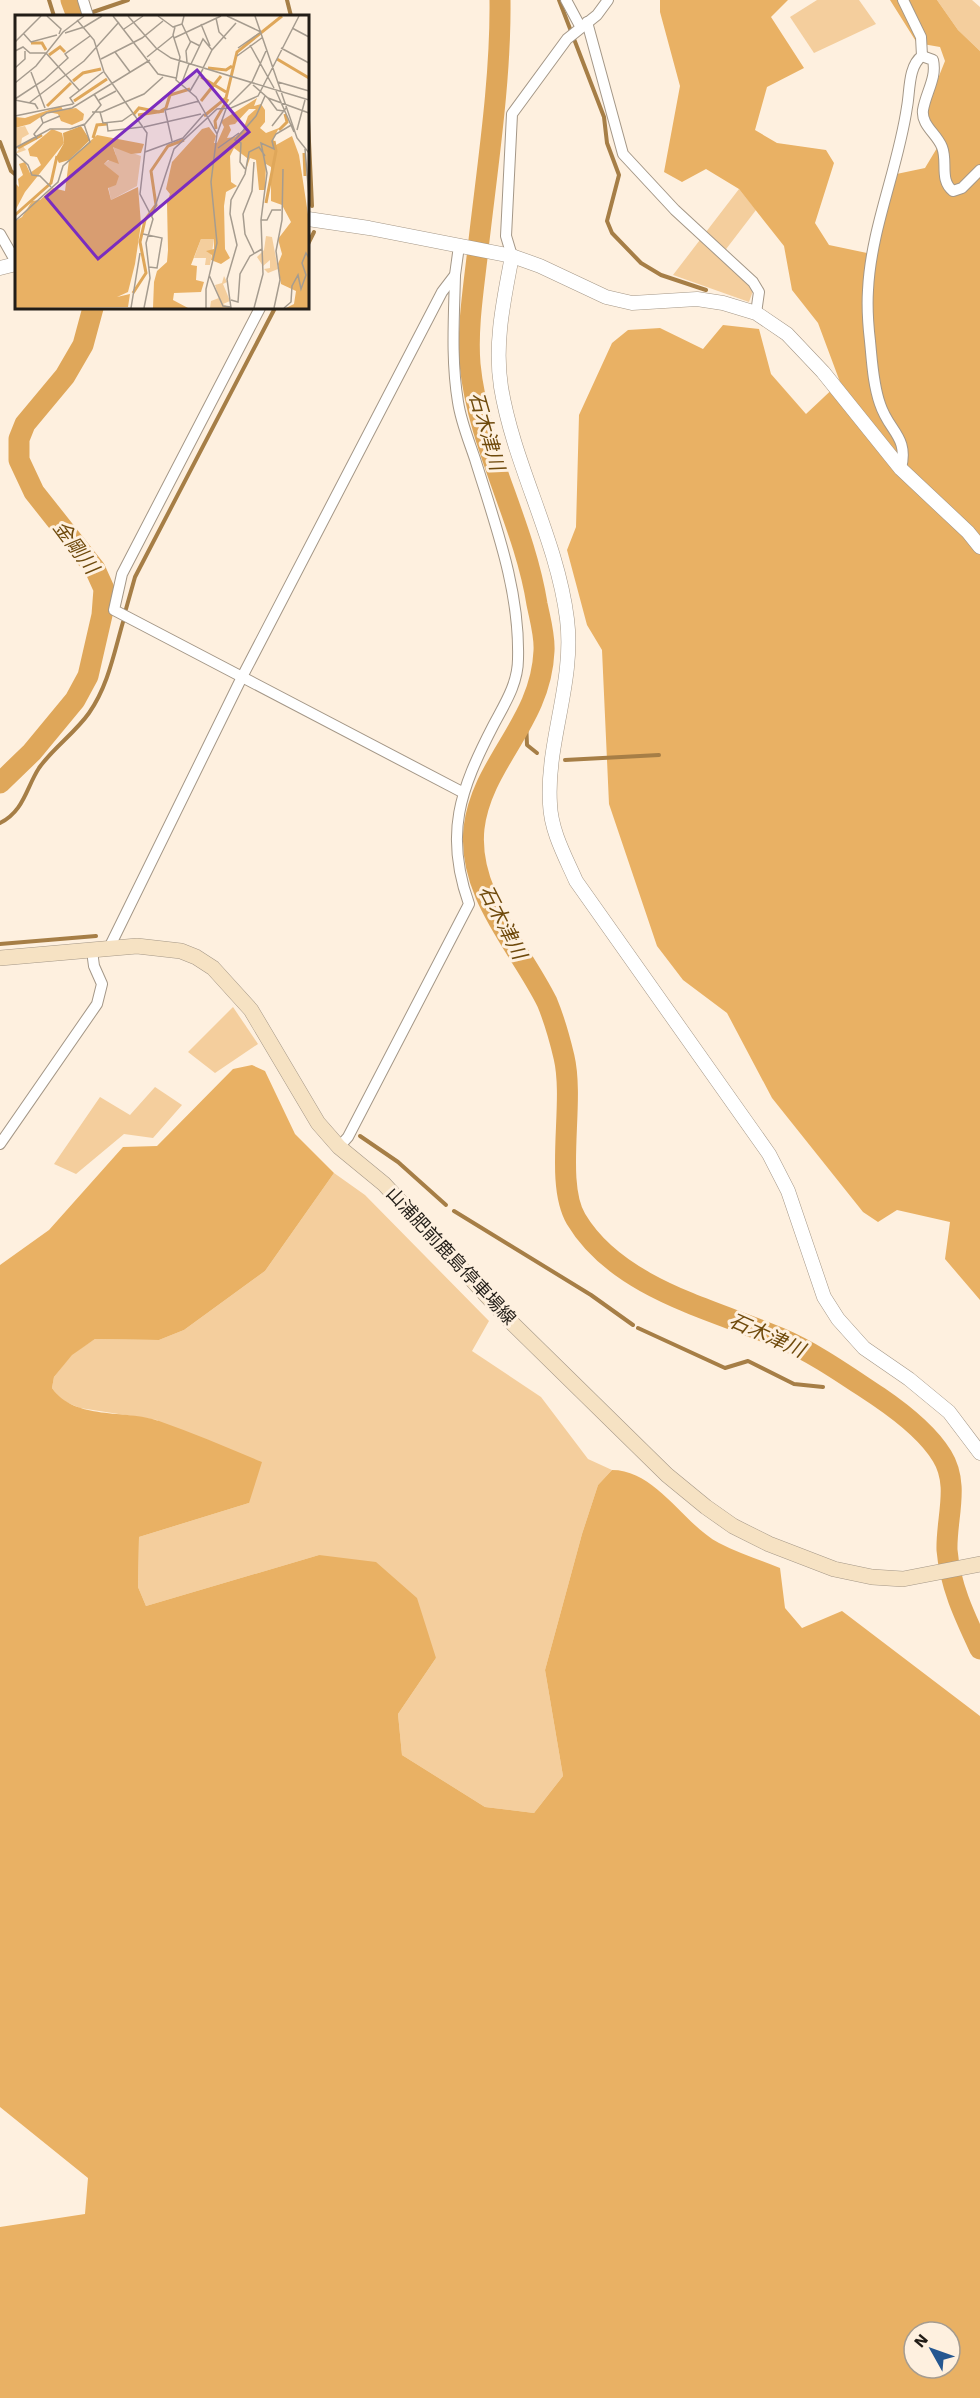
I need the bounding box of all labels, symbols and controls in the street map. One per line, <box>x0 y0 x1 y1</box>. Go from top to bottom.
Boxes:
inset map <box>15 15 309 309</box>
water label: 石木津川 <box>464 389 510 475</box>
water label: 金剛川 <box>48 516 105 580</box>
water label: 石木津川 <box>474 881 533 965</box>
street label: 山浦肥前鹿島停車場線 <box>382 1183 520 1329</box>
water label: 石木津川 <box>726 1308 810 1363</box>
north arrow <box>902 2320 962 2380</box>
text: N <box>910 2330 932 2351</box>

